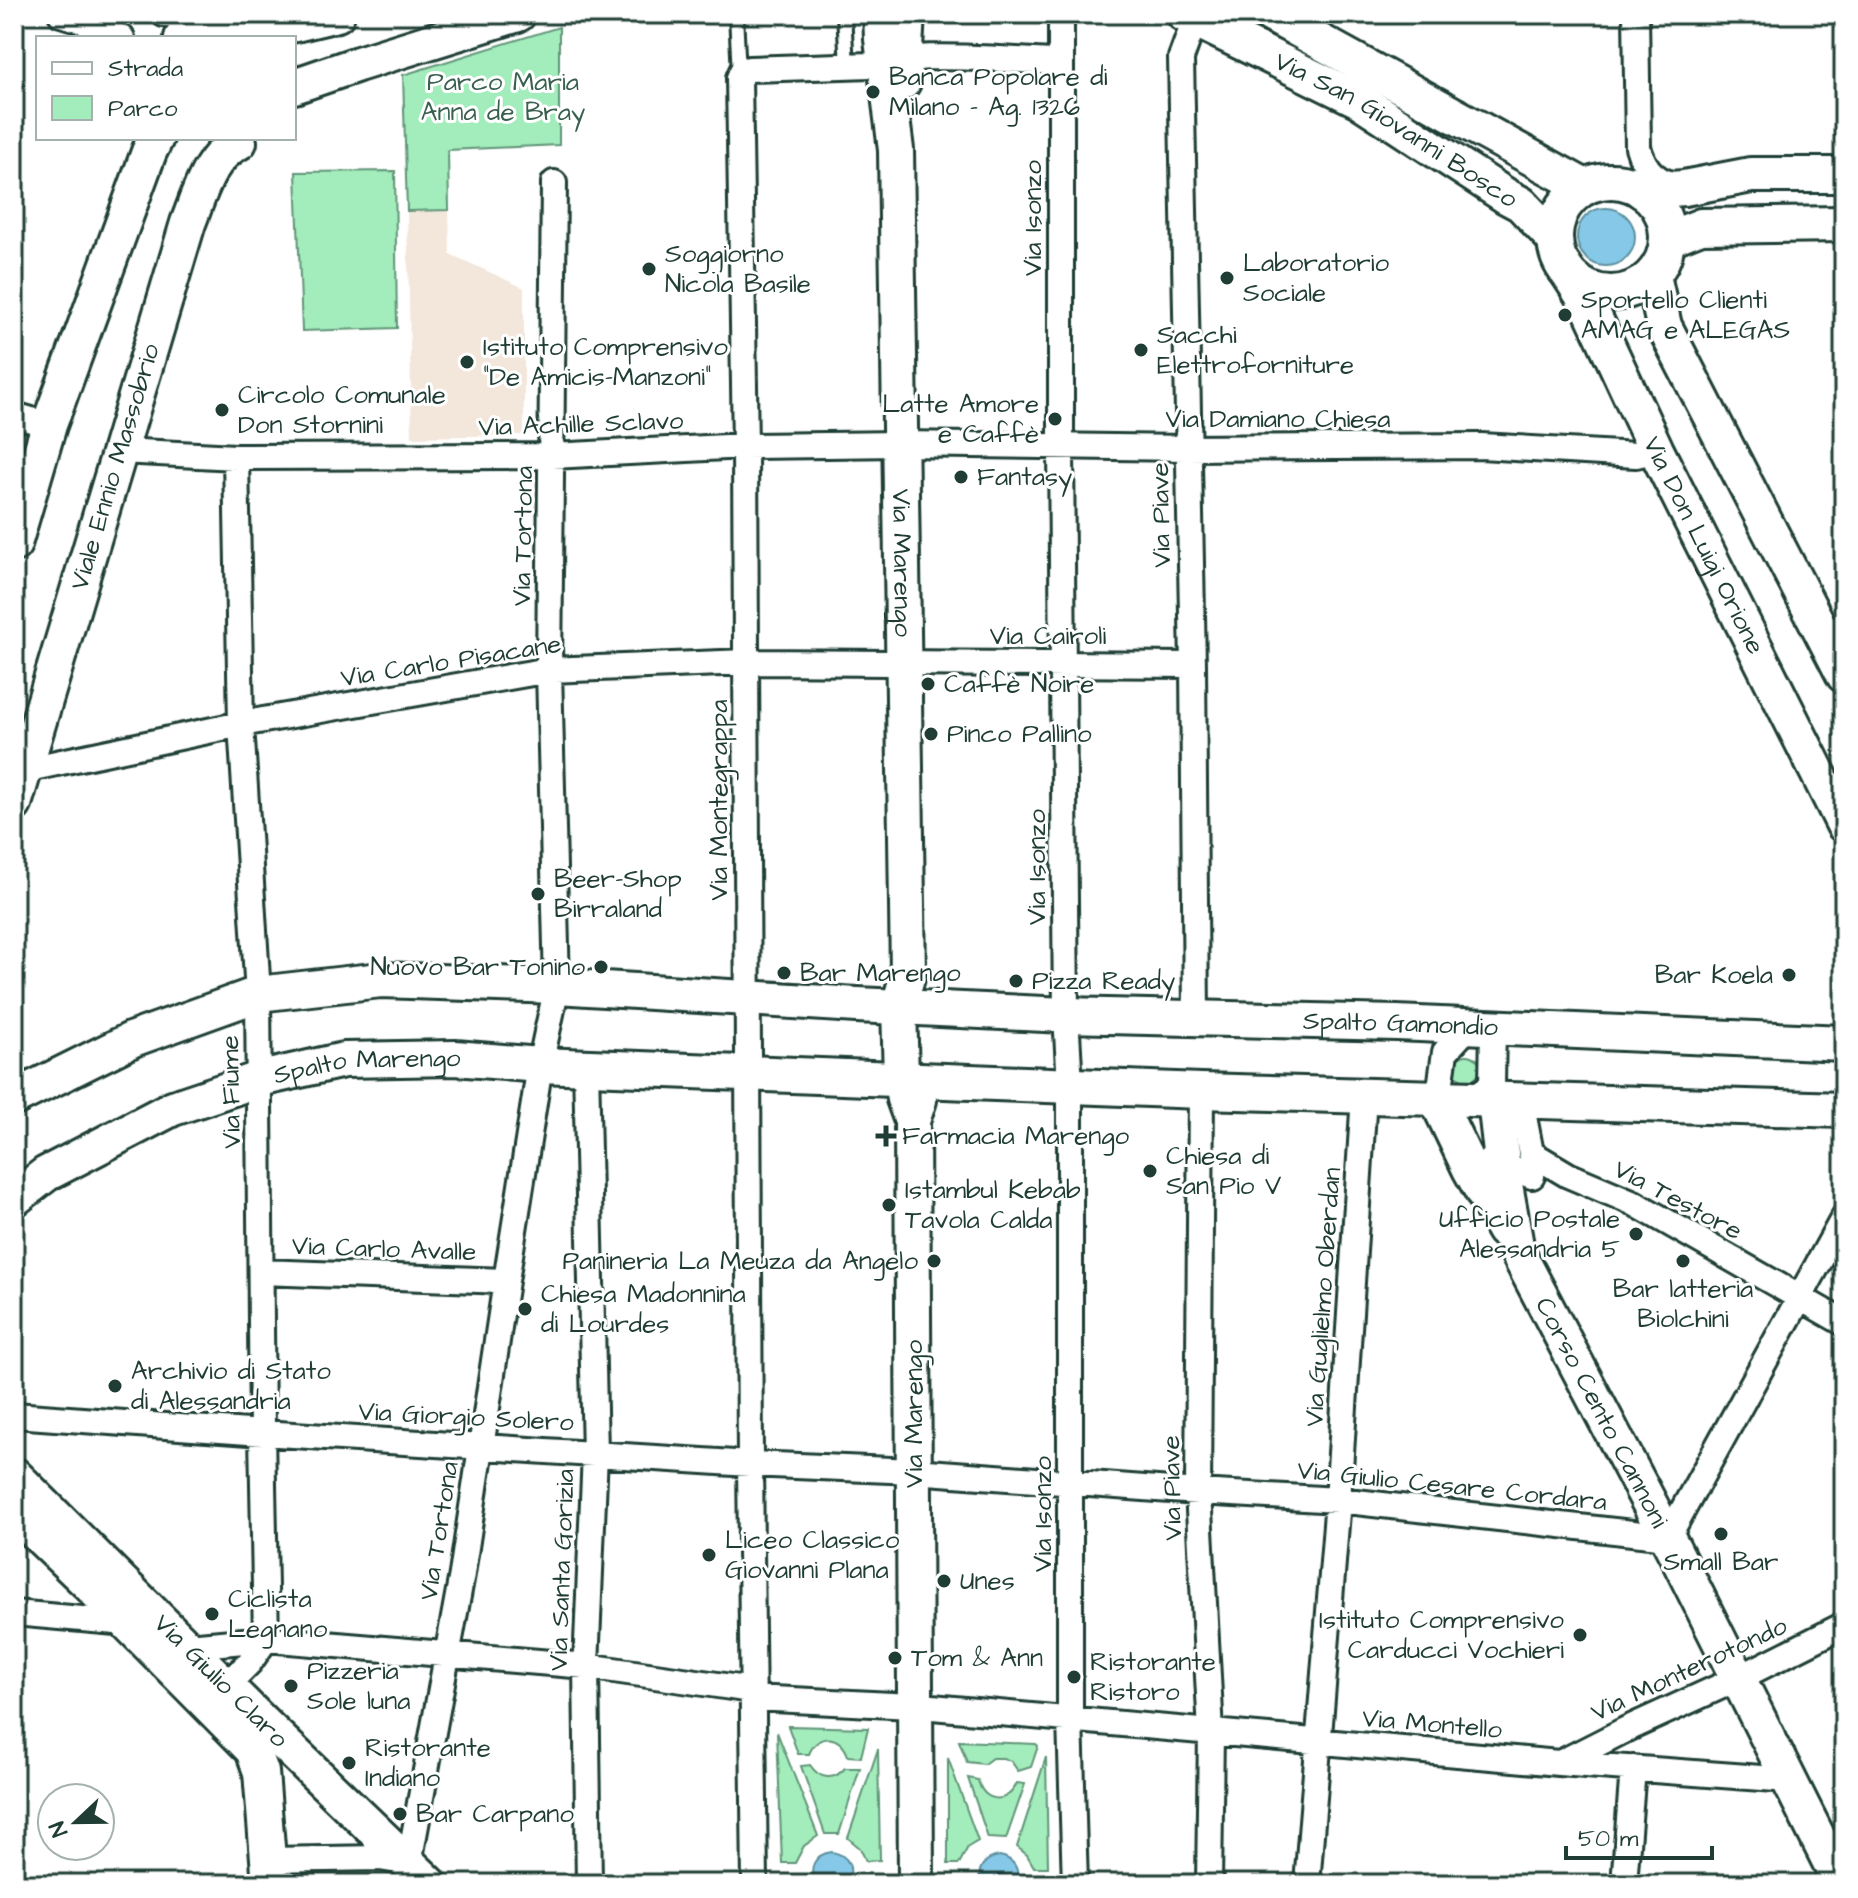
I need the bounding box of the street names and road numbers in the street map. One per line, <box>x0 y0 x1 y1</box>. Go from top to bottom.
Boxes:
street label: Via San Giovanni Bosco <box>1268 43 1524 217</box>
street label: Via Isonzo <box>1015 160 1051 276</box>
street label: Viale Ennio Massobrio <box>61 339 169 594</box>
street label: Via Damiano Chiesa <box>1166 401 1390 437</box>
street label: Via Achille Sclavo <box>478 402 684 446</box>
street label: Via Don Luigi Orione <box>1634 431 1773 660</box>
street label: Via Piave <box>1142 462 1180 568</box>
street label: Via Tortona <box>504 465 542 607</box>
street label: Via Marengo <box>883 489 921 638</box>
street label: Via Cairoli <box>990 618 1106 654</box>
street label: Via Carlo Pisacane <box>338 626 564 696</box>
street label: Via Montegrappa <box>701 700 739 900</box>
street label: Via Isonzo <box>1019 809 1055 925</box>
street label: Spalto Gamondio <box>1303 1003 1499 1046</box>
street label: Via Fiume <box>212 1035 250 1149</box>
street label: Spalto Marengo <box>270 1040 461 1093</box>
street label: Via Testore <box>1607 1151 1749 1249</box>
street label: Via Guglielmo Oberdan <box>1296 1166 1352 1428</box>
street label: Via Carlo Avalle <box>291 1228 477 1270</box>
street label: Corso Cento Cannoni <box>1526 1291 1677 1534</box>
street label: Via Marengo <box>896 1340 934 1488</box>
street label: Via Giorgio Solero <box>357 1393 575 1443</box>
street label: Via Piave <box>1153 1435 1191 1541</box>
street label: Via Giulio Cesare Cordara <box>1295 1452 1609 1520</box>
street label: Via Isonzo <box>1025 1456 1061 1572</box>
street label: Via Tortona <box>410 1459 468 1603</box>
street label: Via Santa Gorizia <box>540 1468 584 1672</box>
street label: Via Giulio Claro <box>146 1606 297 1756</box>
street label: Via Monterotondo <box>1585 1608 1793 1730</box>
street label: Via Montello <box>1361 1700 1504 1748</box>

